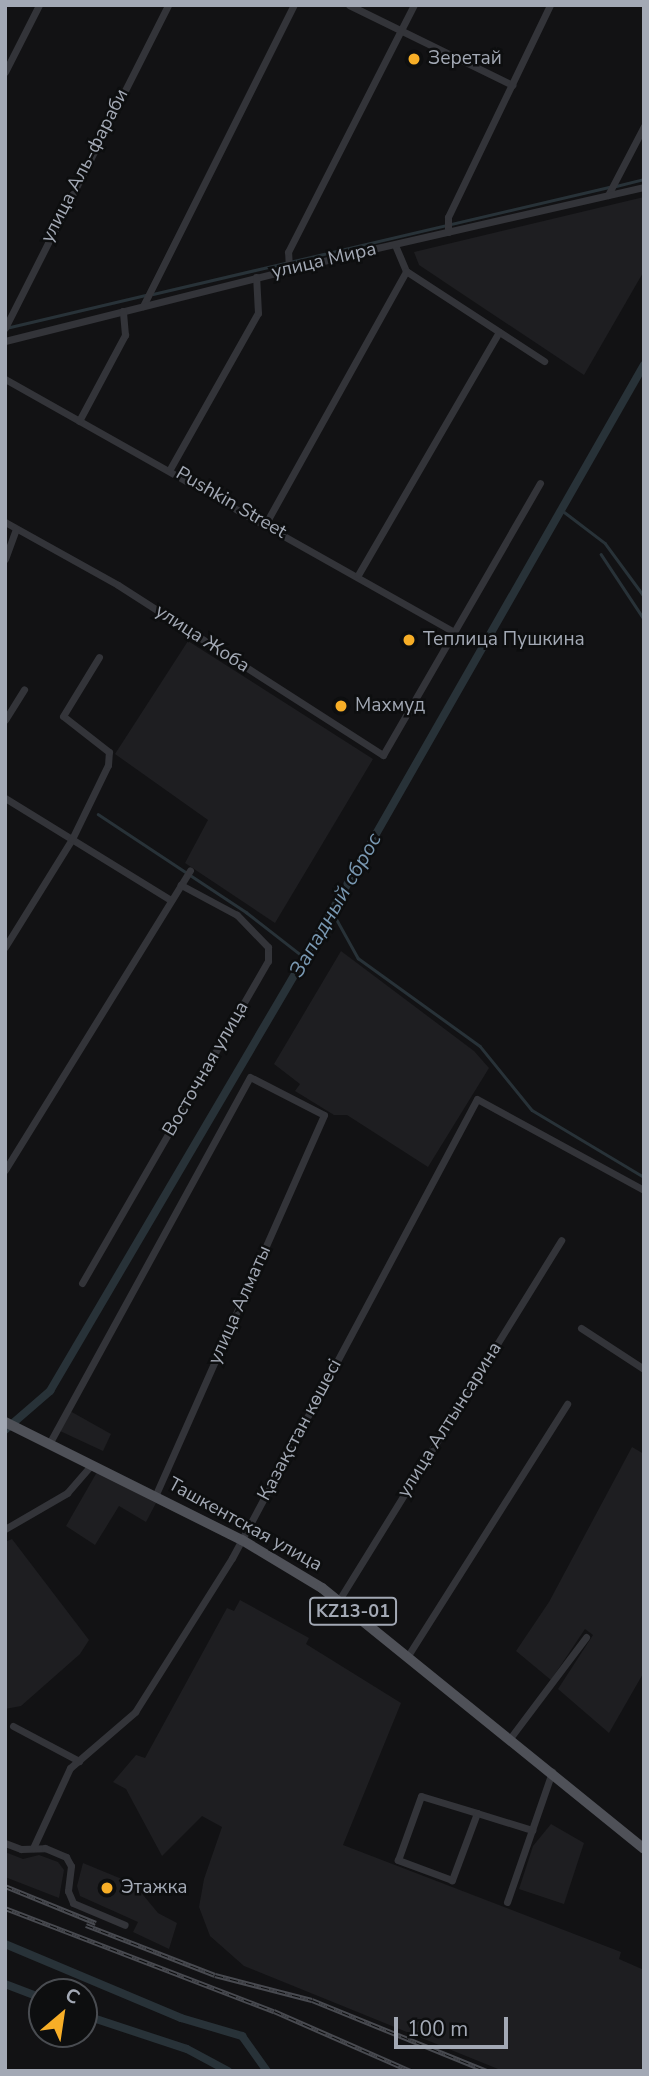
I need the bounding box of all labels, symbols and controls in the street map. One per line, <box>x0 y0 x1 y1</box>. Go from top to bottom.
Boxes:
place label: Зеретай <box>428 48 502 70</box>
marker: Зеретай <box>406 51 422 67</box>
street label: улица Аль-фараби <box>36 85 134 247</box>
street label: улица Мира <box>269 238 379 284</box>
street label: Pushkin Street <box>172 462 290 544</box>
street label: улица Жоба <box>151 600 253 678</box>
place label: Теплица Пушкина <box>423 629 585 651</box>
marker: Теплица Пушкина <box>401 632 417 648</box>
place label: Махмуд <box>355 695 425 717</box>
marker: Махмуд <box>333 698 349 714</box>
water label: Западный сброс <box>284 828 386 982</box>
street label: Восточная улица <box>158 998 254 1140</box>
street label: улица Алматы <box>204 1242 276 1368</box>
street label: улица Алтынсарина <box>393 1338 507 1502</box>
street label: Қазақстан көшесі <box>253 1355 347 1505</box>
street label: Ташкентская улица <box>164 1473 326 1577</box>
road number: KZ13-01 <box>308 1596 398 1626</box>
place label: Этажка <box>121 1877 188 1899</box>
marker: Этажка <box>99 1880 115 1896</box>
north arrow <box>28 1978 98 2048</box>
text: С <box>60 1982 84 2011</box>
scale bar <box>397 2002 511 2046</box>
text: 100 m <box>407 2015 468 2043</box>

